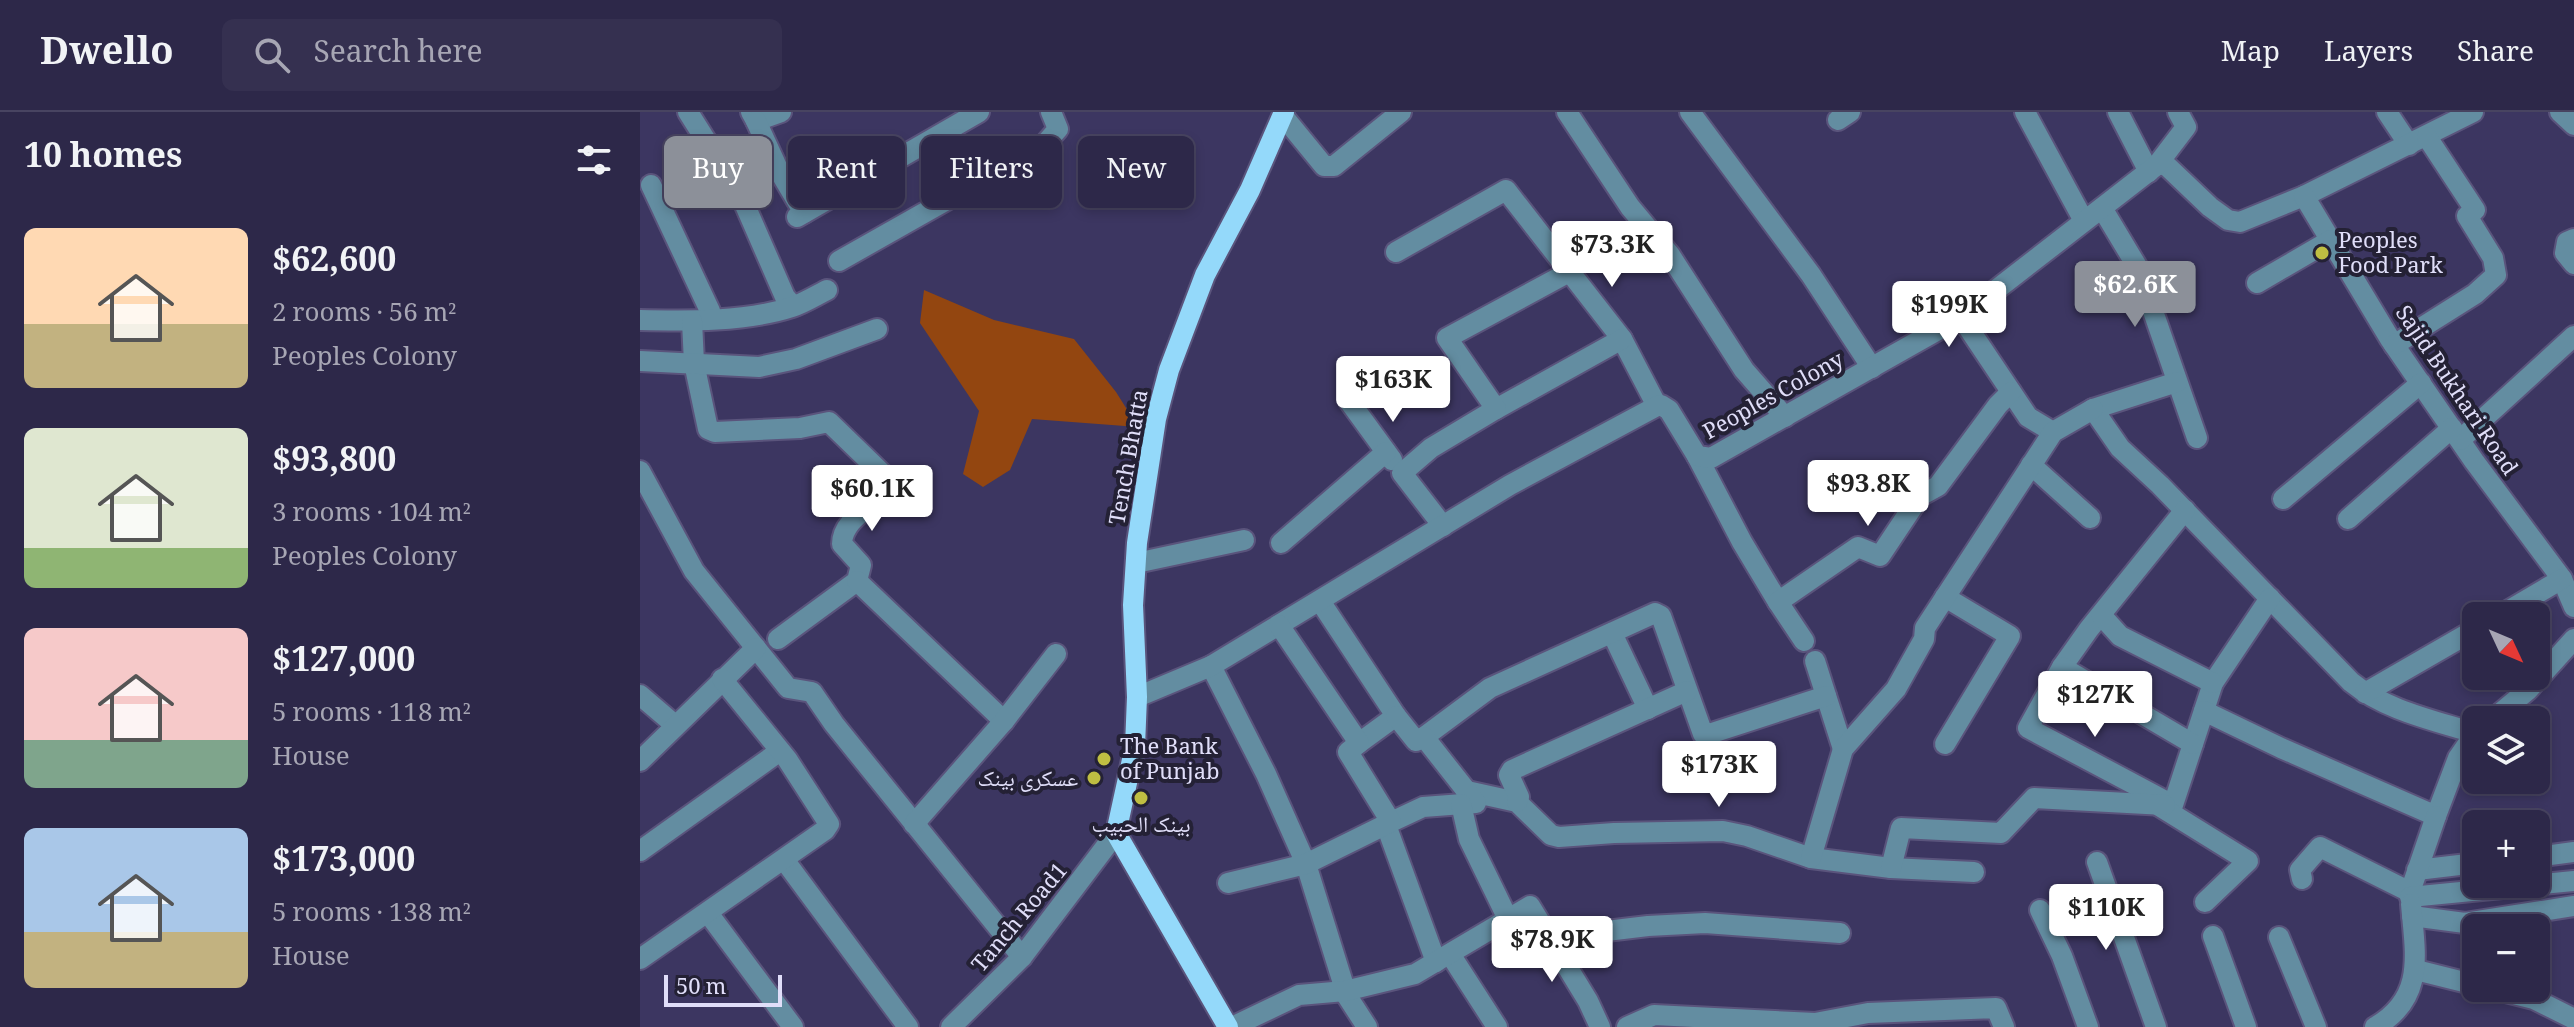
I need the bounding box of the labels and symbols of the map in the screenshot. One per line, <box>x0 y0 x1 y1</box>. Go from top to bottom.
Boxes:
pin: $73.3K <box>1547 221 1677 289</box>
place label: Peoples Food Park <box>2338 224 2443 287</box>
marker: Peoples Food Park <box>2313 244 2331 262</box>
pin: $62.6K <box>2070 261 2200 329</box>
pin: $199K <box>1893 281 2005 349</box>
street label: Sajid Bukhari Road <box>2383 298 2526 485</box>
street label: Peoples Colony <box>1697 343 1853 452</box>
pin: $163K <box>1337 356 1449 424</box>
street label: Tench Bhatta <box>1100 387 1162 528</box>
pin: $93.8K <box>1803 460 1933 528</box>
pin: $60.1K <box>807 465 937 533</box>
north arrow <box>2462 602 2550 690</box>
pin: $127K <box>2039 671 2151 739</box>
place label: The Bank of Punjab <box>1120 730 1220 793</box>
pin: $173K <box>1663 741 1775 809</box>
marker: The Bank of Punjab <box>1095 750 1113 768</box>
place label: عسکری بینک <box>977 762 1078 800</box>
marker: عسکری بینک <box>1085 769 1103 787</box>
marker: بينک الحبيب <box>1132 789 1150 807</box>
place label: بينک الحبيب <box>1091 808 1191 846</box>
street label: Tanch Road1 <box>964 855 1079 983</box>
pin: $110K <box>2050 884 2162 952</box>
pin: $78.9K <box>1487 916 1617 984</box>
scale bar <box>664 971 782 1007</box>

